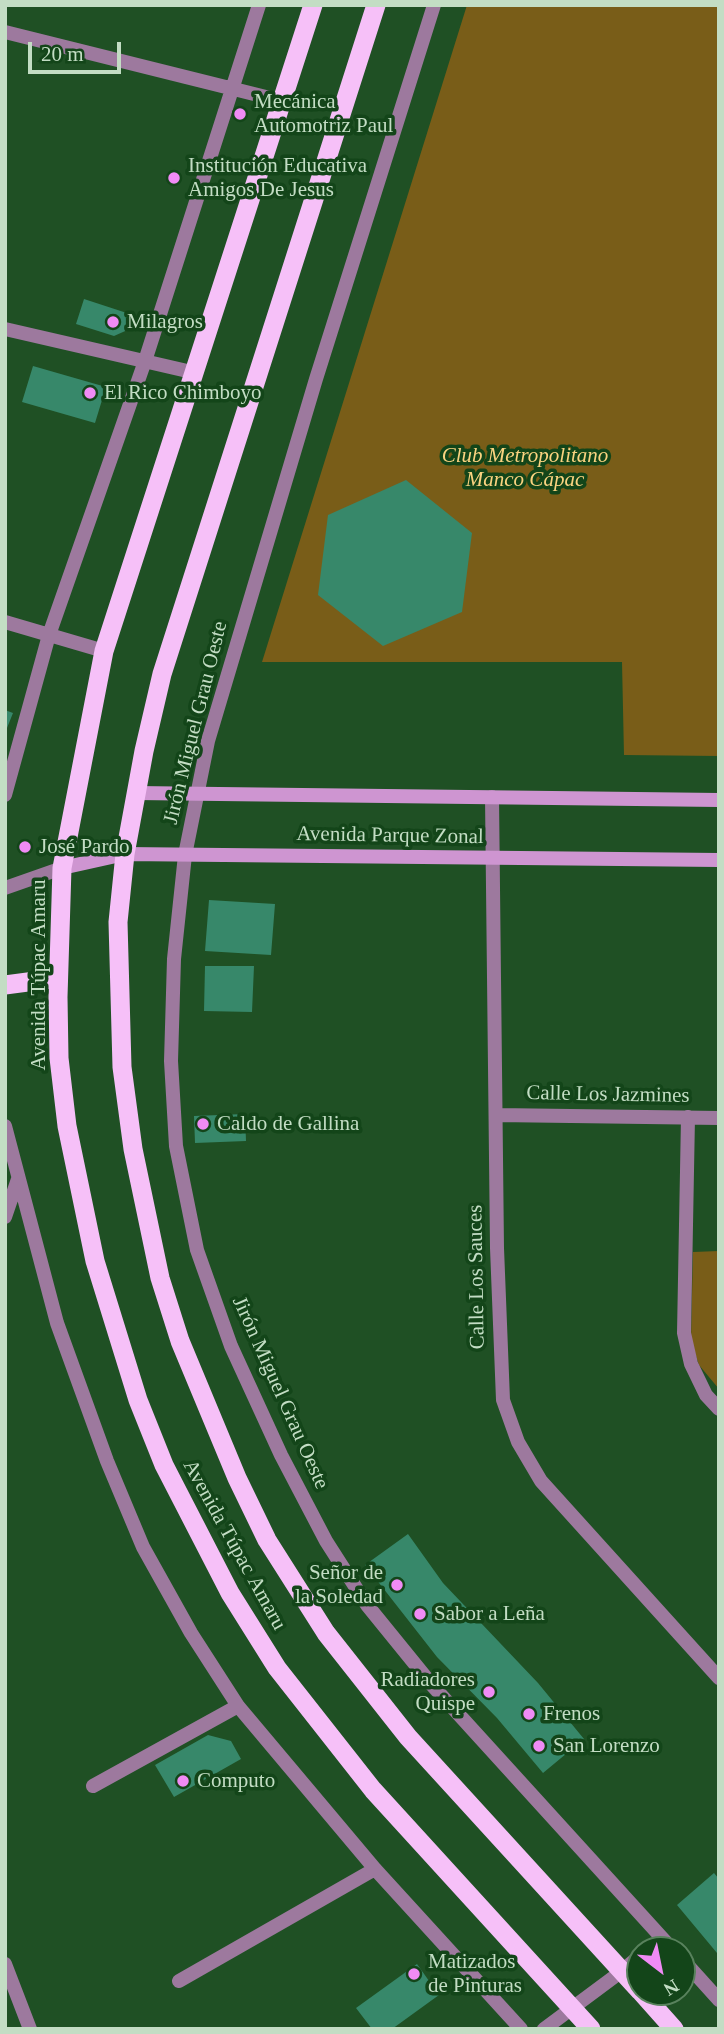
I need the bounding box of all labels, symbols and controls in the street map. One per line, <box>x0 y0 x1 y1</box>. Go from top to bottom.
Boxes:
scale bar <box>32 28 124 72</box>
text: 20 m <box>41 42 84 66</box>
place label: Mecánica Automotriz Paul <box>254 89 393 139</box>
marker: Mecánica Automotriz Paul <box>232 106 248 122</box>
place label: Institución Educativa Amigos De Jesus <box>188 153 367 203</box>
marker: Institución Educativa Amigos De Jesus <box>166 170 182 186</box>
place label: Milagros <box>127 309 203 335</box>
marker: Milagros <box>105 314 121 330</box>
place label: El Rico Chimboyo <box>104 380 262 406</box>
marker: El Rico Chimboyo <box>82 385 98 401</box>
park label: Club Metropolitano Manco Cápac <box>442 443 608 493</box>
street label: Jirón Miguel Grau Oeste <box>159 619 233 827</box>
street label: Avenida Parque Zonal <box>296 822 484 850</box>
place label: José Pardo <box>39 834 129 860</box>
marker: José Pardo <box>17 839 33 855</box>
street label: Avenida Túpac Amaru <box>26 880 52 1070</box>
street label: Calle Los Jazmines <box>526 1081 690 1109</box>
place label: Caldo de Gallina <box>217 1111 359 1137</box>
marker: Caldo de Gallina <box>195 1116 211 1132</box>
street label: Calle Los Sauces <box>463 1204 491 1350</box>
street label: Jirón Miguel Grau Oeste <box>226 1293 334 1493</box>
street label: Avenida Túpac Amaru <box>177 1455 291 1635</box>
place label: Señor de la Soledad <box>295 1560 383 1610</box>
marker: Señor de la Soledad <box>389 1577 405 1593</box>
place label: Sabor a Leña <box>434 1601 545 1627</box>
marker: Sabor a Leña <box>412 1606 428 1622</box>
place label: Radiadores Quispe <box>381 1667 475 1717</box>
marker: Radiadores Quispe <box>481 1684 497 1700</box>
place label: Frenos <box>543 1701 600 1727</box>
marker: Frenos <box>521 1706 537 1722</box>
place label: San Lorenzo <box>553 1733 660 1759</box>
marker: San Lorenzo <box>531 1738 547 1754</box>
place label: Computo <box>197 1768 275 1794</box>
marker: Computo <box>175 1773 191 1789</box>
north arrow <box>626 1936 696 2006</box>
place label: Matizados de Pinturas <box>428 1949 522 1999</box>
marker: Matizados de Pinturas <box>406 1966 422 1982</box>
text: N <box>660 1975 683 2000</box>

